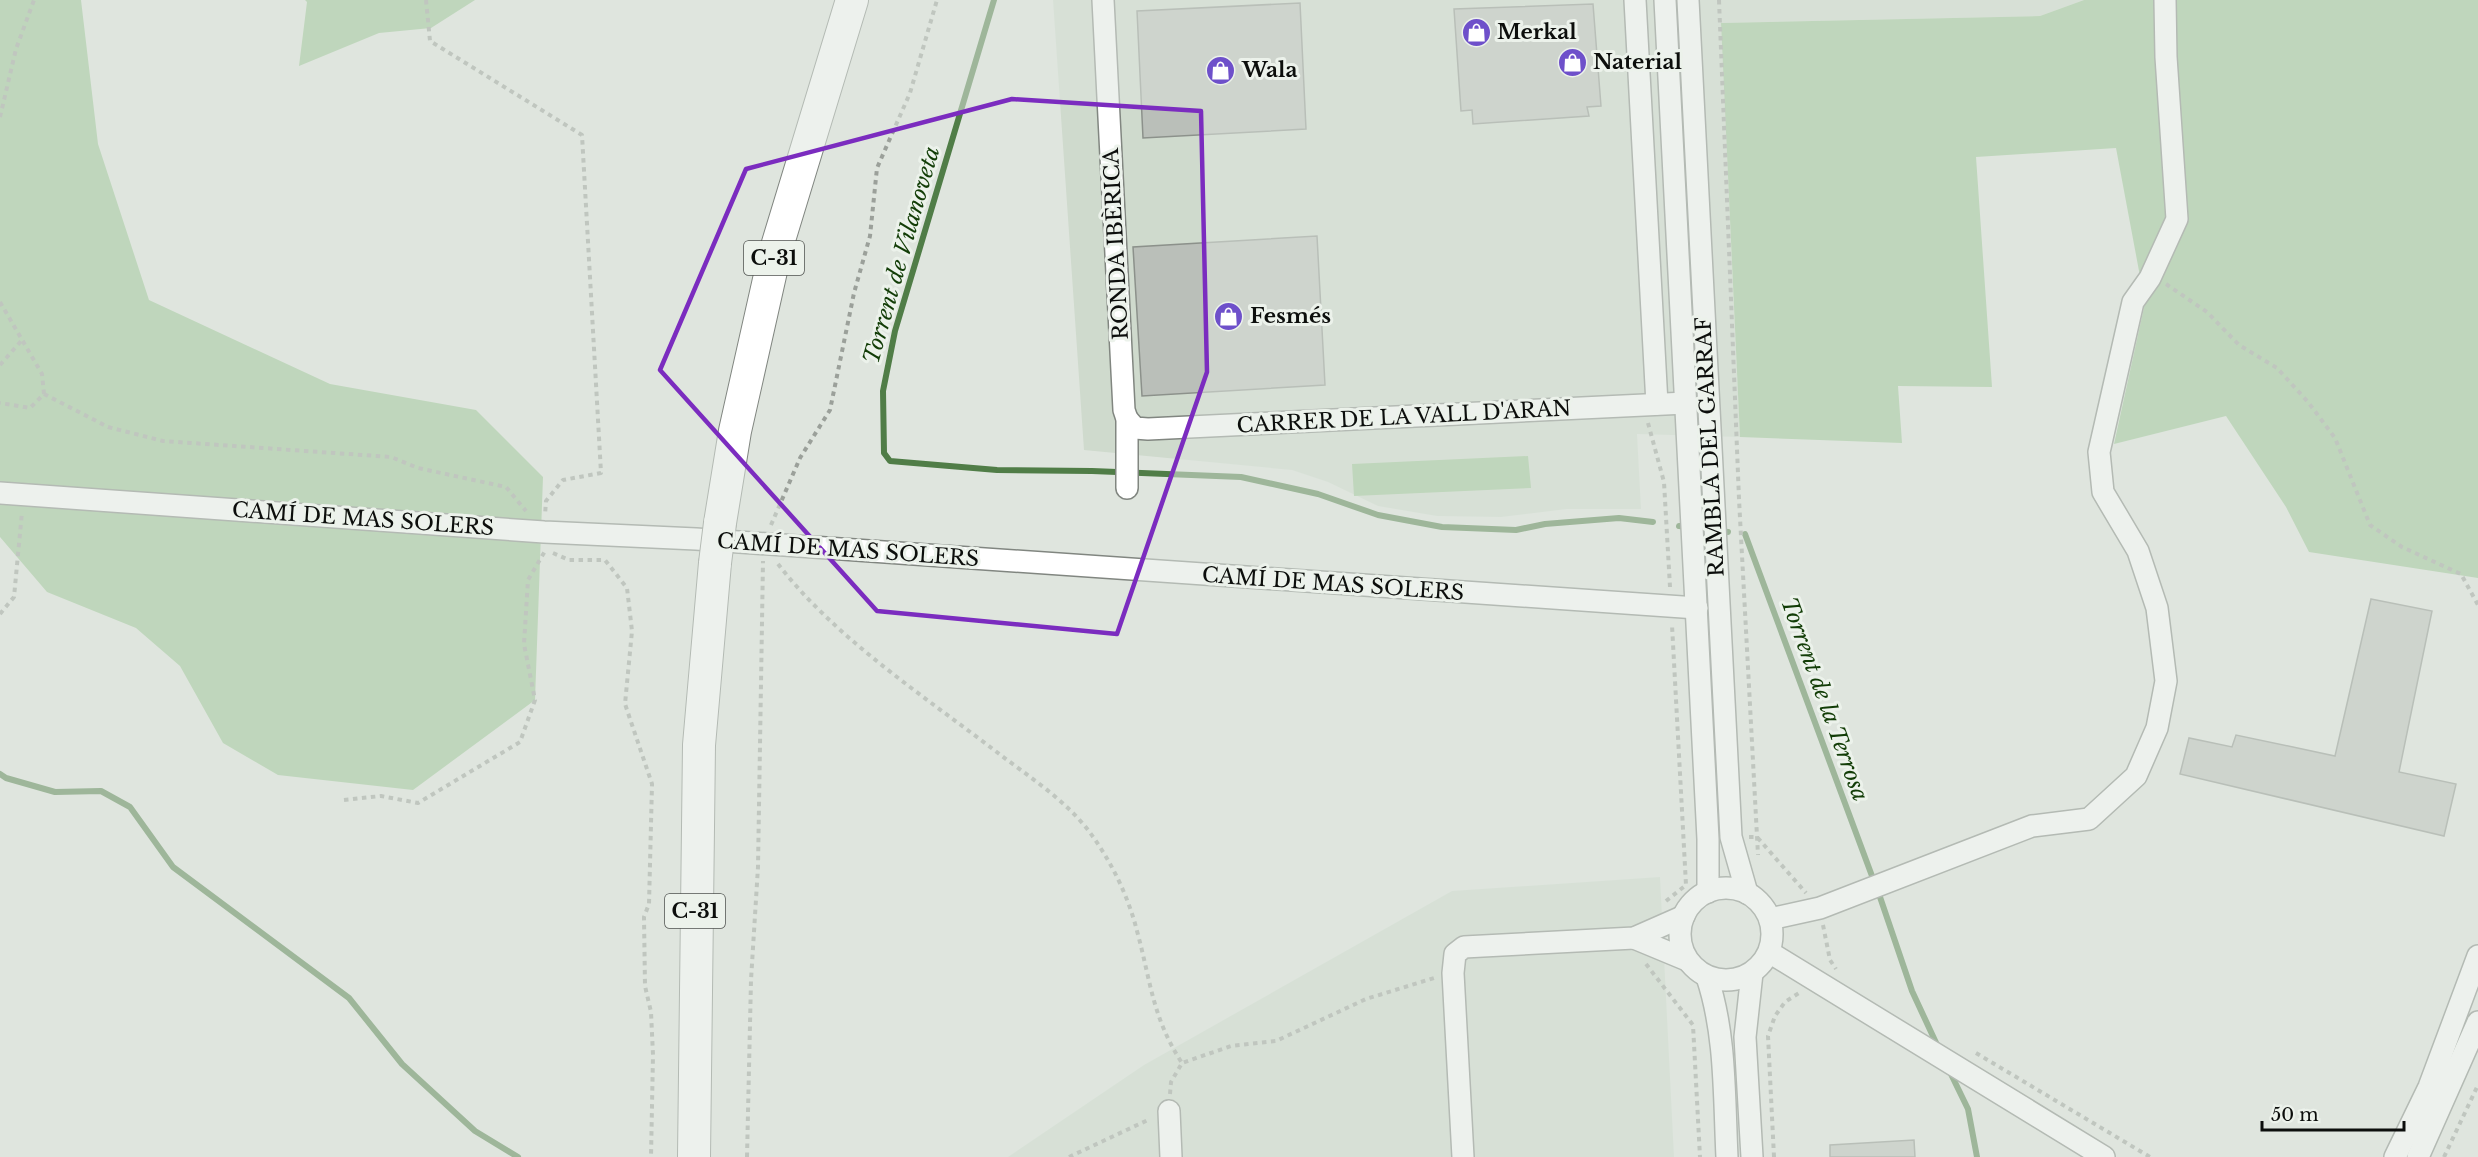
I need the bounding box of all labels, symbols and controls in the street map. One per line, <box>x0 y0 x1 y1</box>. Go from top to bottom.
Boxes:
shop icon: Merkal <box>1460 16 1492 48</box>
place label: Merkal <box>1497 19 1577 45</box>
shop icon: Naterial <box>1556 46 1588 78</box>
place label: Naterial <box>1593 49 1682 75</box>
shop icon: Wala <box>1205 54 1237 86</box>
place label: Wala <box>1241 57 1298 83</box>
water label: Torrent de Vilanoveta <box>858 143 945 367</box>
street label: RONDA IBÈRICA <box>1098 147 1134 341</box>
road number: C-31 <box>744 241 804 275</box>
shop icon: Fesmés <box>1213 300 1245 332</box>
place label: Fesmés <box>1250 303 1331 329</box>
street label: RAMBLA DEL GARRAF <box>1690 316 1730 578</box>
street label: CARRER DE LA VALL D'ARAN <box>1236 395 1572 439</box>
street label: CAMÍ DE MAS SOLERS <box>231 497 495 541</box>
street label: CAMÍ DE MAS SOLERS <box>716 528 980 572</box>
street label: CAMÍ DE MAS SOLERS <box>1201 562 1465 606</box>
water label: Torrent de la Terrosa <box>1775 594 1874 805</box>
road number: C-31 <box>665 894 725 928</box>
scale bar <box>2262 1094 2404 1132</box>
text: 50 m <box>2271 1104 2319 1126</box>

